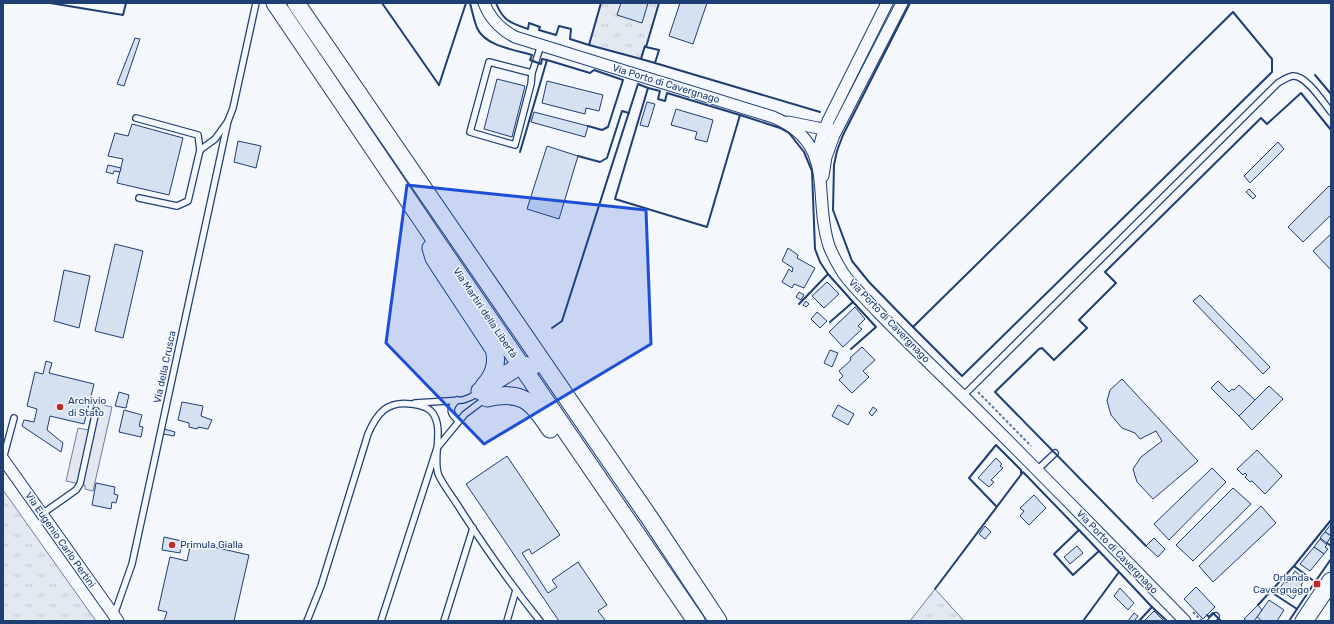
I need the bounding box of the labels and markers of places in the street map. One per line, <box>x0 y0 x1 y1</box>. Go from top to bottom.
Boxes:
place label: Archivio di Stato <box>68 395 106 419</box>
marker: Archivio di Stato <box>55 402 65 412</box>
place label: Primula Gialla <box>180 539 243 551</box>
marker: Primula Gialla <box>167 540 177 550</box>
place label: Orlanda Cavergnago <box>1253 572 1309 596</box>
marker: Orlanda Cavergnago <box>1312 579 1322 589</box>

